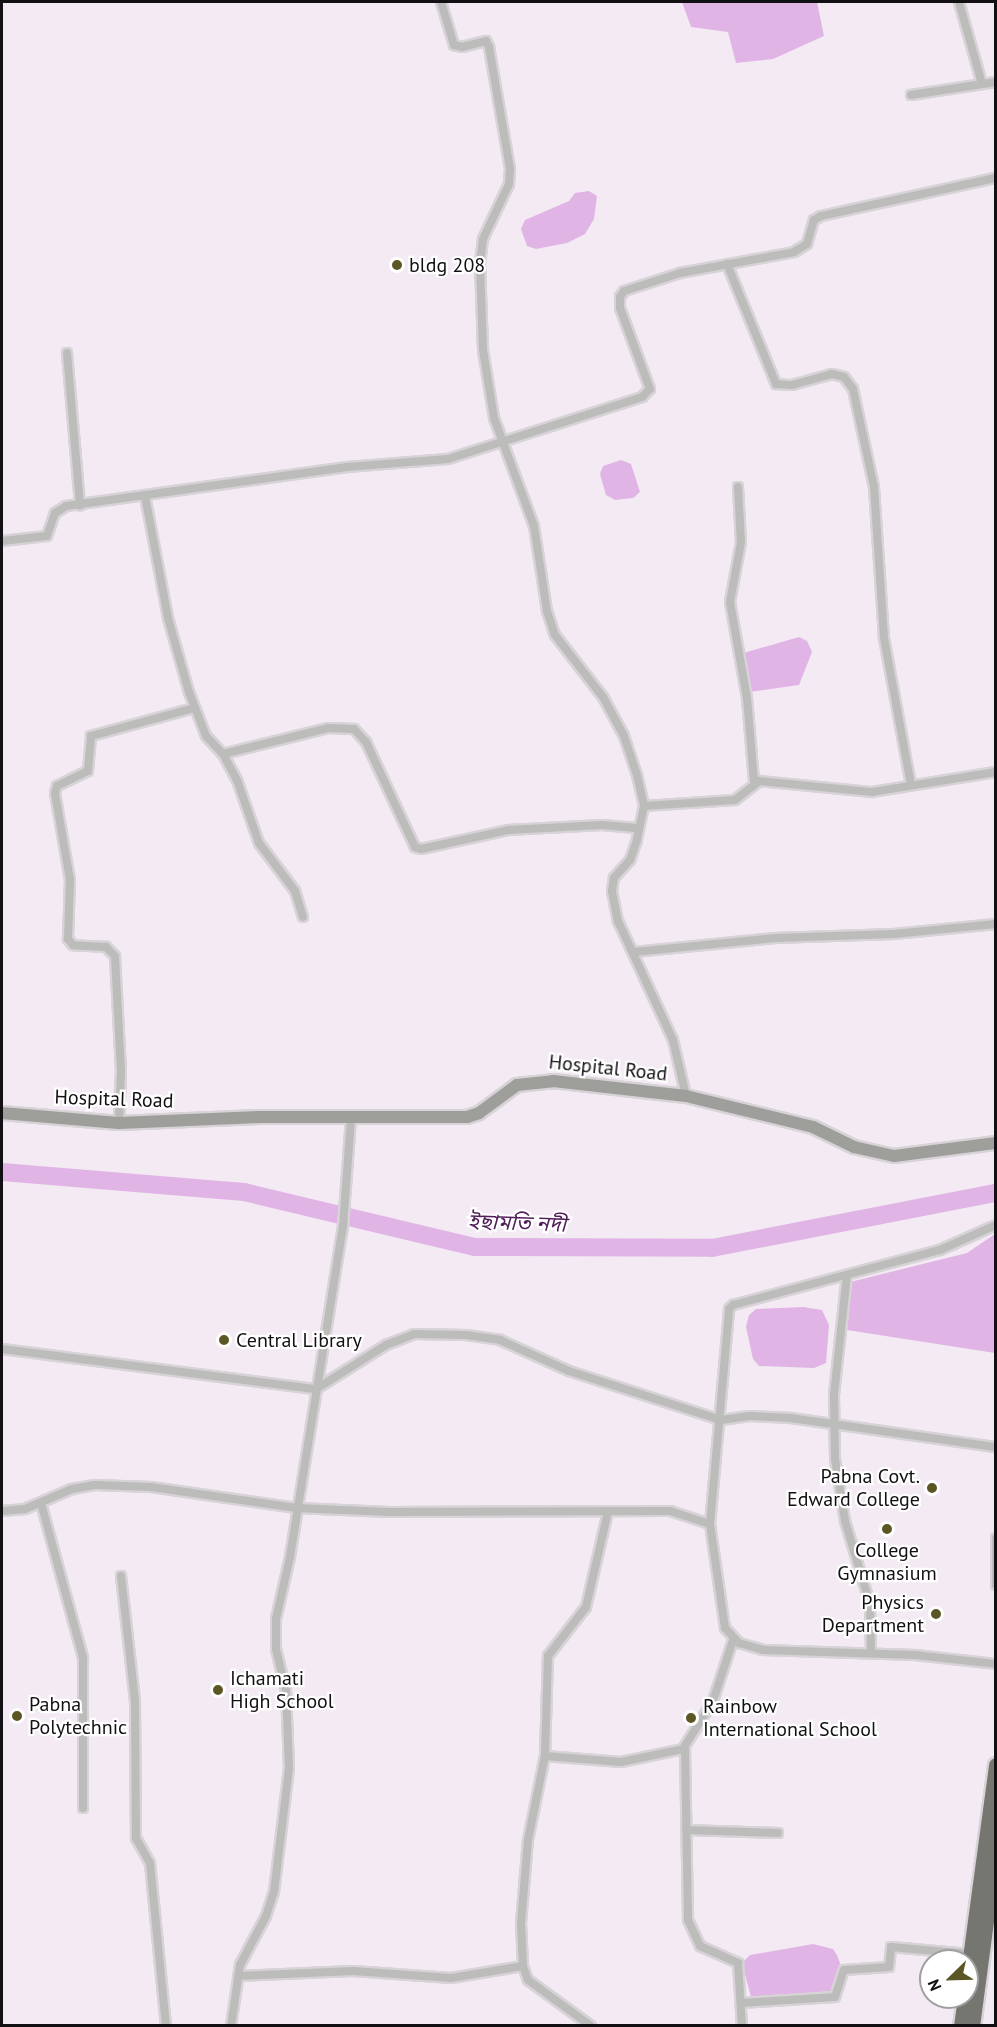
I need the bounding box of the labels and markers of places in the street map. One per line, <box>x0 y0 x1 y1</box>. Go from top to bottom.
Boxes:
place label: bldg 208 <box>409 253 485 277</box>
marker: bldg 208 <box>390 258 404 272</box>
place label: Central Library <box>236 1328 362 1352</box>
marker: Central Library <box>217 1333 231 1347</box>
place label: Pabna Covt. Edward College <box>787 1464 920 1511</box>
marker: Pabna Covt. Edward College <box>925 1481 939 1495</box>
marker: College Gymnasium <box>880 1522 894 1536</box>
place label: College Gymnasium <box>837 1538 937 1585</box>
place label: Physics Department <box>822 1590 924 1637</box>
marker: Physics Department <box>929 1607 943 1621</box>
place label: Ichamati High School <box>230 1666 334 1713</box>
marker: Ichamati High School <box>211 1683 225 1697</box>
place label: Pabna Polytechnic <box>29 1692 127 1739</box>
place label: Rainbow International School <box>703 1694 877 1741</box>
marker: Pabna Polytechnic <box>10 1709 24 1723</box>
marker: Rainbow International School <box>684 1711 698 1725</box>

